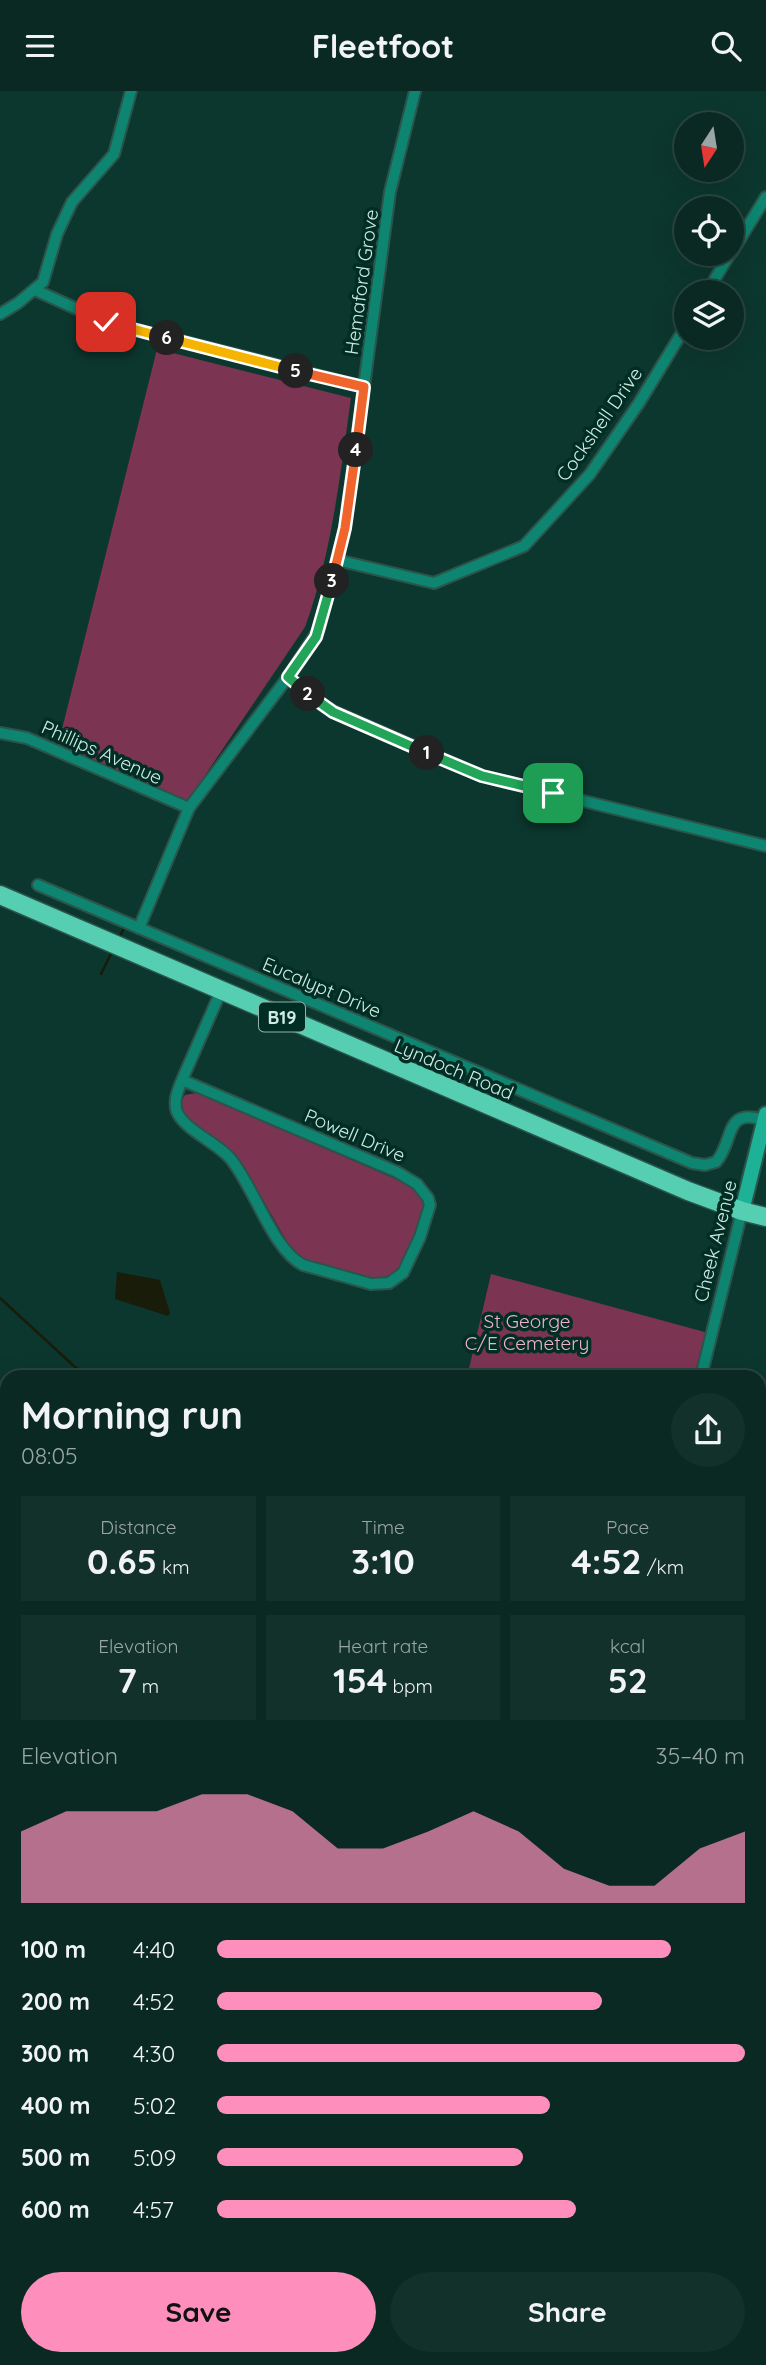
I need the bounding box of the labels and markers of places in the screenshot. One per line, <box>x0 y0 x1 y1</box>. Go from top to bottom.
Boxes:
pin <box>76 292 136 352</box>
pin: 6 <box>150 321 184 355</box>
pin: 5 <box>278 353 314 389</box>
pin: 4 <box>338 433 374 467</box>
pin: 3 <box>314 563 350 599</box>
pin: 2 <box>290 677 326 711</box>
pin: 1 <box>410 735 444 771</box>
pin <box>523 763 583 823</box>

